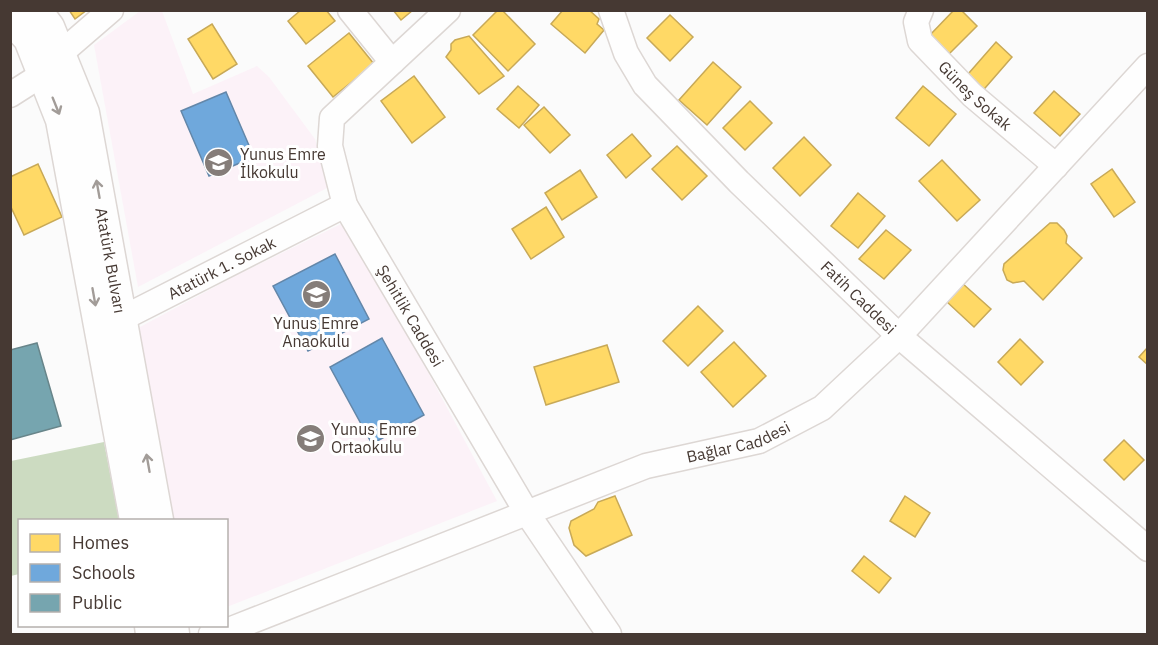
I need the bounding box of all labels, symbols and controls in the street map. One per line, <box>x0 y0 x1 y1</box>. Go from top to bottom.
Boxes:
street label: Güneş Sokak <box>934 56 1017 135</box>
one-way arrow <box>51 96 62 115</box>
place label: Yunus Emre İlkokulu <box>240 144 326 182</box>
school or university icon: Yunus Emre İlkokulu <box>203 147 235 179</box>
one-way arrow <box>92 179 103 199</box>
street label: Atatürk Bulvarı <box>91 206 130 315</box>
street label: Atatürk 1. Sokak <box>164 232 279 304</box>
street label: Fatih Caddesi <box>817 256 901 338</box>
street label: Şehitlik Caddesi <box>373 261 448 370</box>
school or university icon: Yunus Emre Anaokulu <box>300 279 332 311</box>
one-way arrow <box>88 287 99 306</box>
place label: Yunus Emre Anaokulu <box>273 313 359 351</box>
street label: Bağlar Caddesi <box>684 417 793 467</box>
place label: Yunus Emre Ortaokulu <box>331 419 417 457</box>
school or university icon: Yunus Emre Ortaokulu <box>294 422 326 454</box>
one-way arrow <box>142 454 153 473</box>
legend <box>18 519 228 627</box>
text: Homes <box>72 531 129 554</box>
text: Schools <box>72 561 136 584</box>
text: Public <box>72 591 122 614</box>

